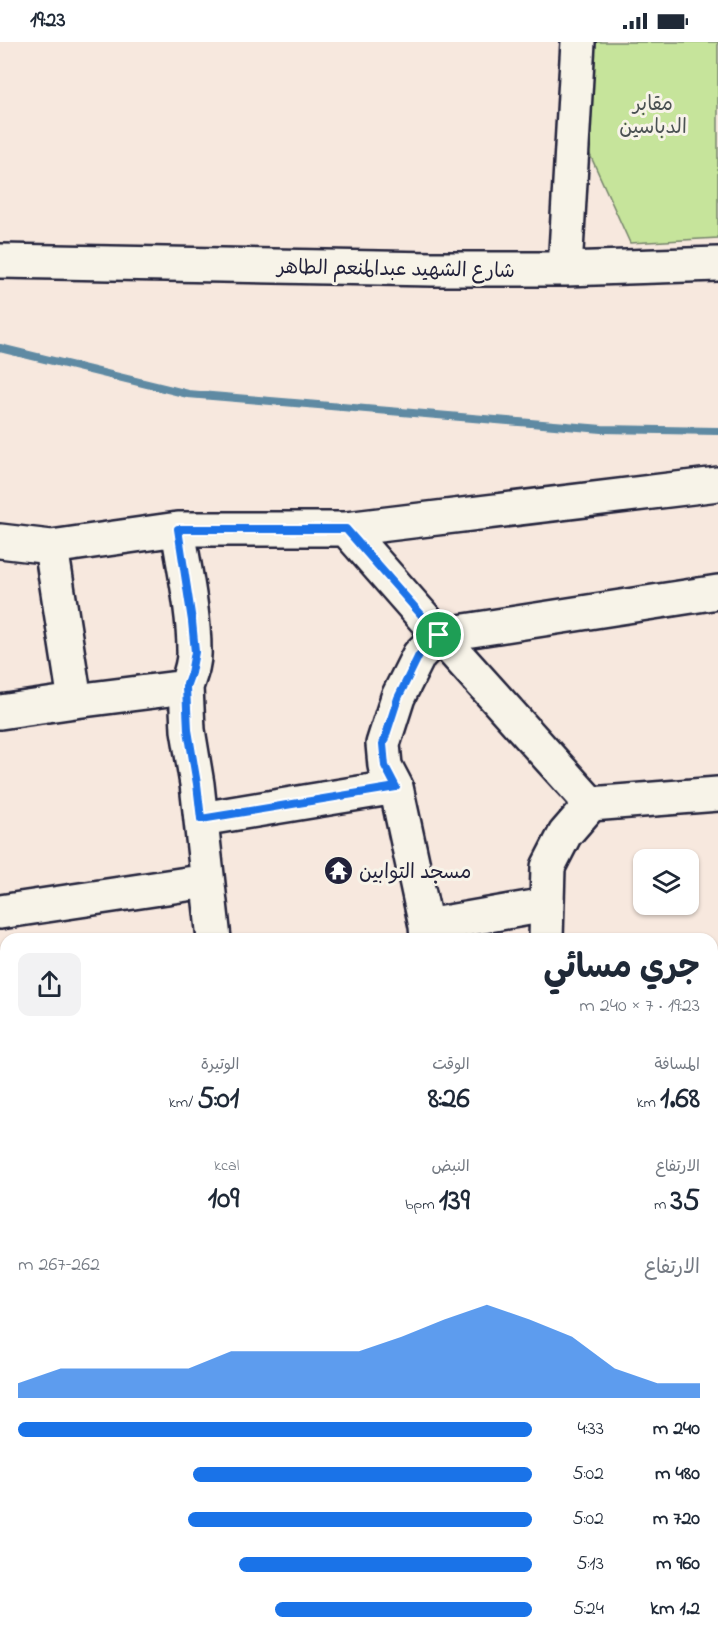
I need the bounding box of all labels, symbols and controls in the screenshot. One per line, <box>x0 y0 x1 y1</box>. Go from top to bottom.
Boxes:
text: 19:23 <box>30 5 66 37</box>
park label: مقابر الدباسين <box>619 91 687 143</box>
street label: شارع الشهيد عبدالمنعم الطاهر <box>275 254 515 287</box>
pin <box>413 609 464 660</box>
icon: arrive <box>422 618 455 651</box>
map controls <box>633 849 699 915</box>
button: layers <box>633 849 699 915</box>
temple icon: مسجد التوابين <box>322 855 354 887</box>
place label: مسجد التوابين <box>359 859 471 888</box>
text: جري مسائي <box>543 945 700 993</box>
button: share <box>18 953 81 1016</box>
text: 19:23 · 7 × 240 m <box>579 992 700 1021</box>
text: الوتيرة <box>201 1053 239 1077</box>
text: الوقت <box>432 1053 470 1077</box>
text: المسافة <box>654 1053 700 1077</box>
text: 5:01 <box>197 1078 239 1122</box>
text: 8:26 <box>428 1078 470 1122</box>
text: 1.68 <box>660 1078 700 1122</box>
text: /km <box>169 1091 197 1115</box>
text: km <box>636 1091 660 1115</box>
text: kcal <box>214 1154 239 1178</box>
text: النبض <box>431 1155 470 1179</box>
text: الارتفاع <box>655 1155 700 1179</box>
text: 109 <box>208 1178 239 1222</box>
text: 139 <box>439 1180 470 1224</box>
text: 35 <box>670 1180 700 1224</box>
text: bpm <box>405 1193 439 1217</box>
text: m <box>654 1193 670 1217</box>
text: 262–267 m <box>18 1251 100 1280</box>
text: الارتفاع <box>644 1254 700 1283</box>
text: 4:33 <box>578 1415 604 1444</box>
text: 240 m <box>653 1415 700 1444</box>
text: 5:02 <box>572 1460 604 1489</box>
text: 480 m <box>655 1460 700 1489</box>
text: 5:02 <box>572 1505 604 1534</box>
text: 720 m <box>653 1505 700 1534</box>
text: 5:13 <box>576 1550 604 1579</box>
text: 960 m <box>656 1550 700 1579</box>
text: 5:24 <box>573 1595 604 1624</box>
text: 1.2 km <box>650 1595 700 1624</box>

